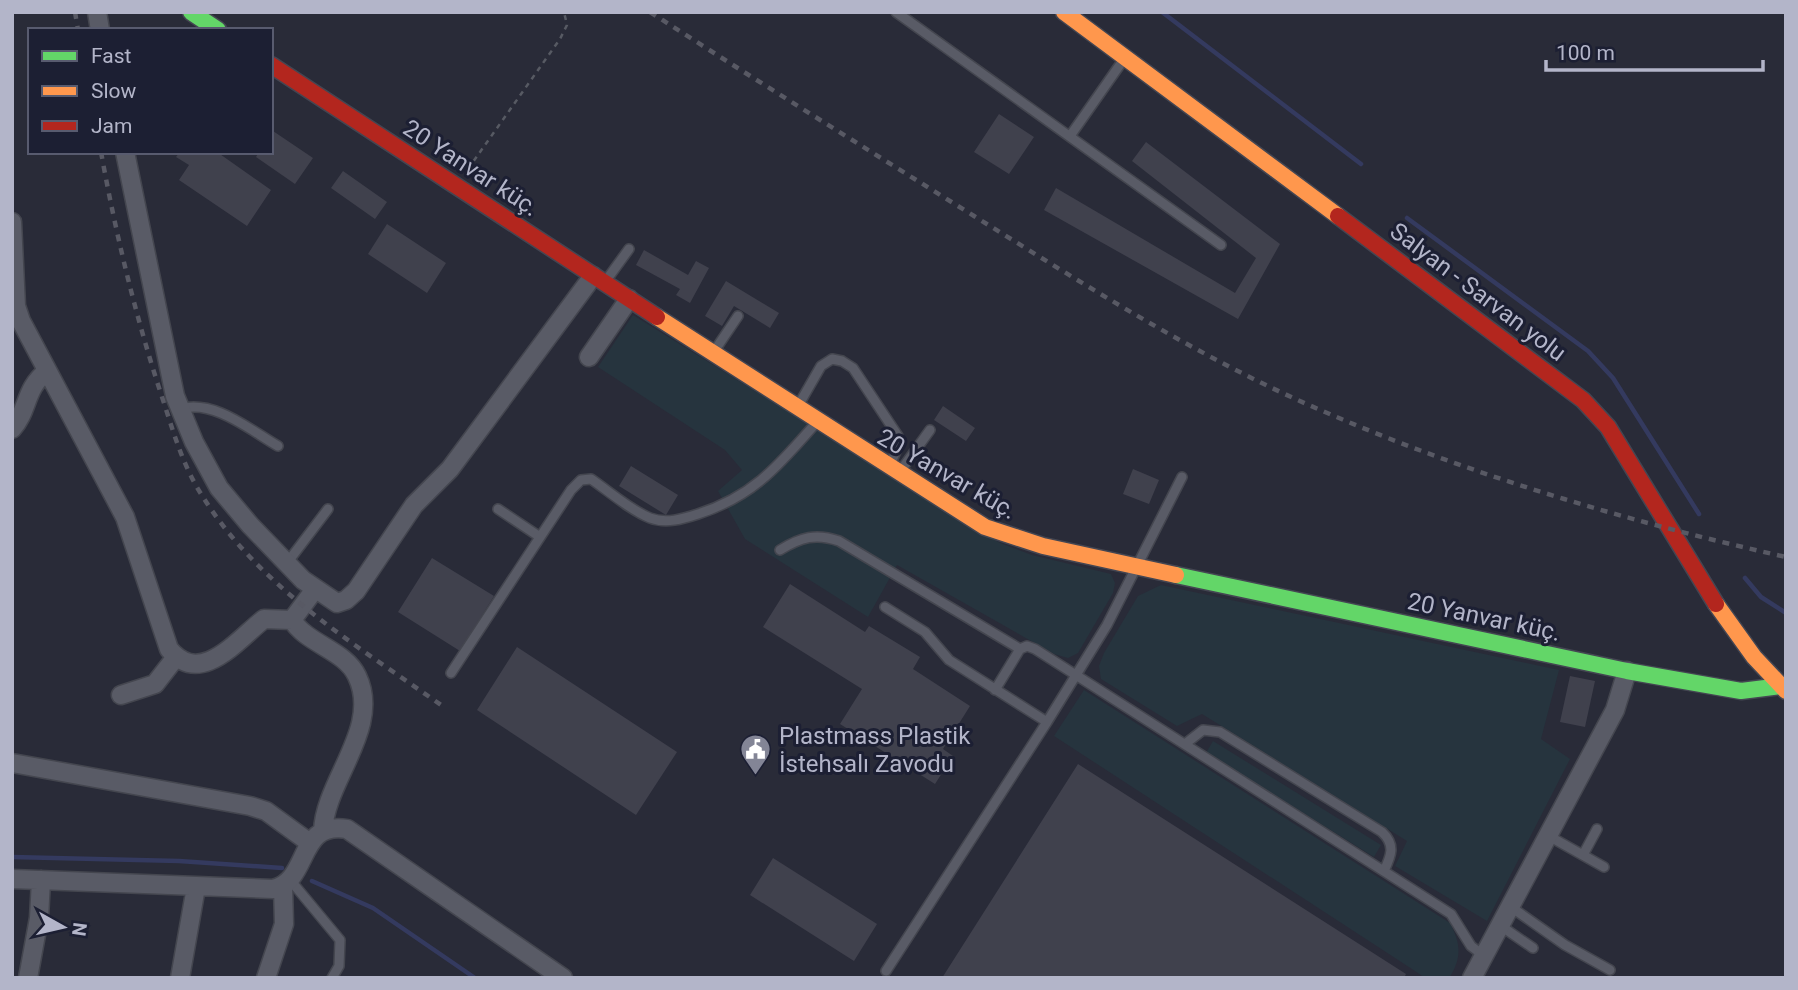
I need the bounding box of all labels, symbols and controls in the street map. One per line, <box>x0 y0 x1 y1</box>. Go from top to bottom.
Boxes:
legend <box>28 28 273 154</box>
scale bar <box>1546 28 1763 72</box>
text: 100 m <box>1556 41 1615 65</box>
text: Fast <box>91 44 132 68</box>
text: Slow <box>91 79 137 103</box>
text: Jam <box>91 114 132 138</box>
street label: 20 Yanvar küç. <box>398 114 544 222</box>
street label: Salyan - Sarvan yolu <box>1385 217 1571 367</box>
street label: 20 Yanvar küç. <box>873 423 1021 525</box>
street label: 20 Yanvar küç. <box>1405 587 1563 647</box>
place label: Plastmass Plastik İstehsalı Zavodu <box>779 722 971 778</box>
public building icon: Plastmass Plastik İstehsalı Zavodu <box>739 733 773 777</box>
north arrow <box>28 892 98 962</box>
text: N <box>67 921 92 938</box>

